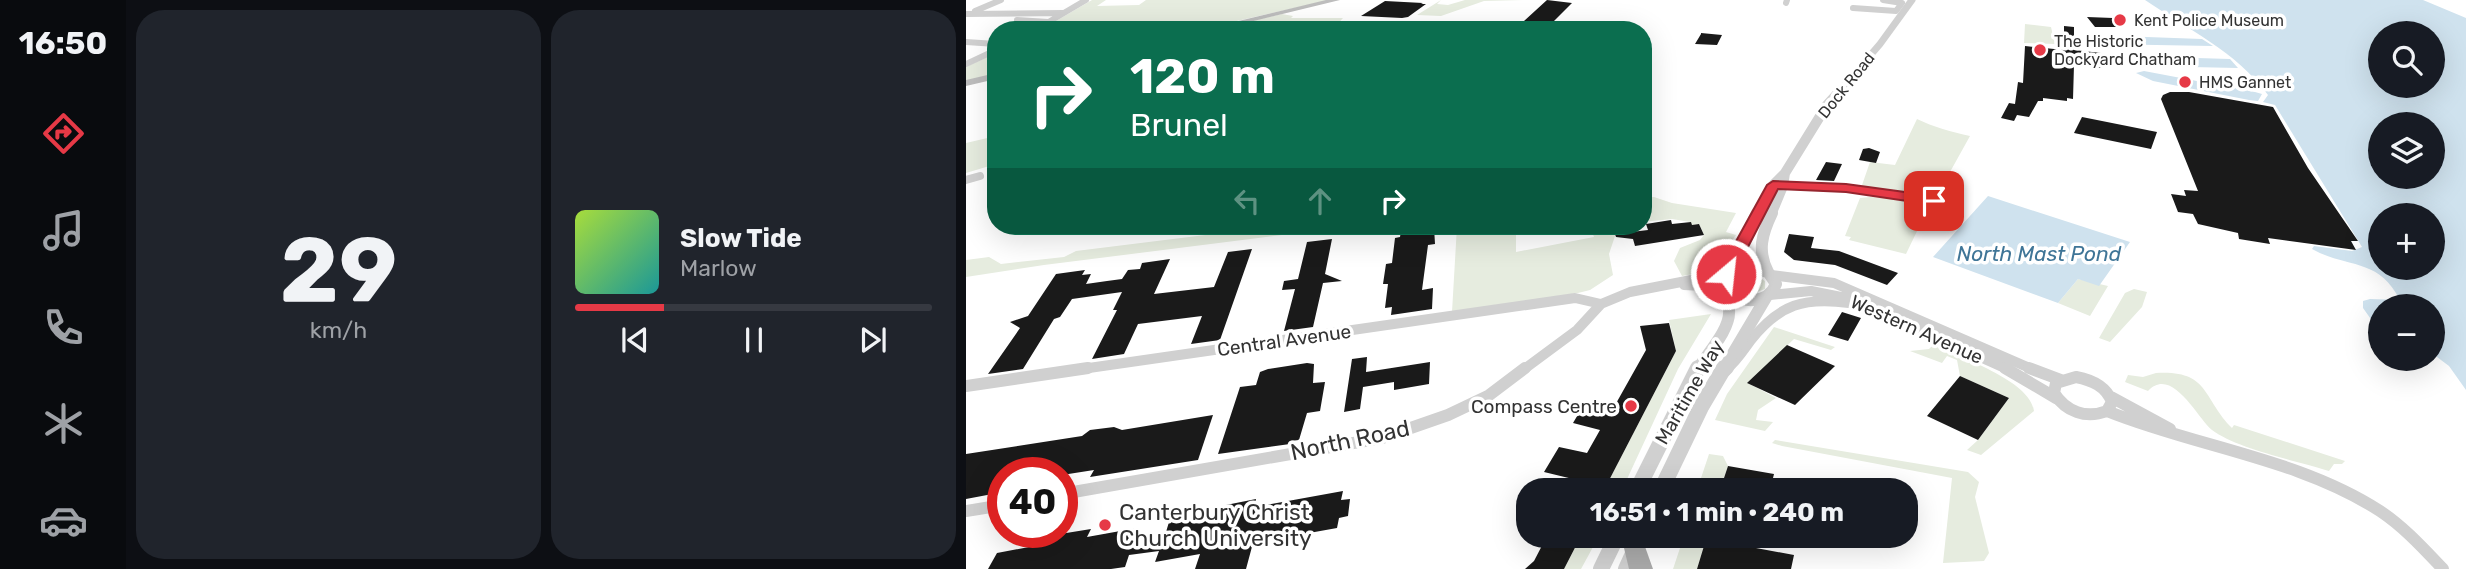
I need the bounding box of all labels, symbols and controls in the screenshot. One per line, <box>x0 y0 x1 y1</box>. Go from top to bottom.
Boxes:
place label: Kent Police Museum <box>2134 11 2284 30</box>
marker: Kent Police Museum <box>2112 12 2128 28</box>
map controls <box>2368 21 2445 371</box>
button: search <box>2368 21 2445 98</box>
text: 16:50 <box>19 24 107 62</box>
place label: The Historic Dockyard Chatham <box>2054 32 2196 69</box>
marker: The Historic Dockyard Chatham <box>2032 42 2048 58</box>
text: 120 m <box>1130 47 1275 105</box>
icon: right <box>1015 49 1106 140</box>
street label: Dock Road <box>1814 49 1879 122</box>
place label: HMS Gannet <box>2199 73 2291 92</box>
marker: HMS Gannet <box>2177 74 2193 90</box>
text: Brunel <box>1130 106 1228 144</box>
icon: directions <box>39 109 88 158</box>
button: layers <box>2368 112 2445 189</box>
pin <box>1904 171 1964 231</box>
icon: left <box>1228 182 1266 220</box>
icon: ahead <box>1301 182 1339 220</box>
icon: right <box>1374 182 1412 220</box>
icon: arrive <box>1915 182 1953 220</box>
button: + <box>2368 203 2445 280</box>
icon: music <box>39 206 88 255</box>
text: 29 <box>280 216 397 324</box>
text: Slow Tide <box>680 223 802 254</box>
position arrow <box>1689 237 1763 311</box>
water label: North Mast Pond <box>1957 241 2122 266</box>
text: Marlow <box>680 254 757 282</box>
street label: Western Avenue <box>1847 290 1987 369</box>
button: − <box>2368 294 2445 371</box>
icon: phone <box>39 303 88 352</box>
text: km/h <box>310 316 367 344</box>
street label: Central Avenue <box>1216 320 1352 361</box>
icon: previous <box>616 321 654 359</box>
icon: pause <box>735 321 773 359</box>
icon: next <box>854 321 892 359</box>
street label: Maritime Way <box>1650 336 1729 449</box>
place label: Compass Centre <box>1471 395 1617 418</box>
marker: Compass Centre <box>1623 398 1639 414</box>
icon: climate <box>39 399 88 448</box>
street label: North Road <box>1288 414 1412 466</box>
speed limit sign: 40 <box>987 457 1078 548</box>
icon: car <box>39 496 88 545</box>
text: 16:51 · 1 min · 240 m <box>1590 497 1844 528</box>
place label: Canterbury Christ Church University <box>1119 498 1312 552</box>
marker: Canterbury Christ Church University <box>1097 517 1113 533</box>

